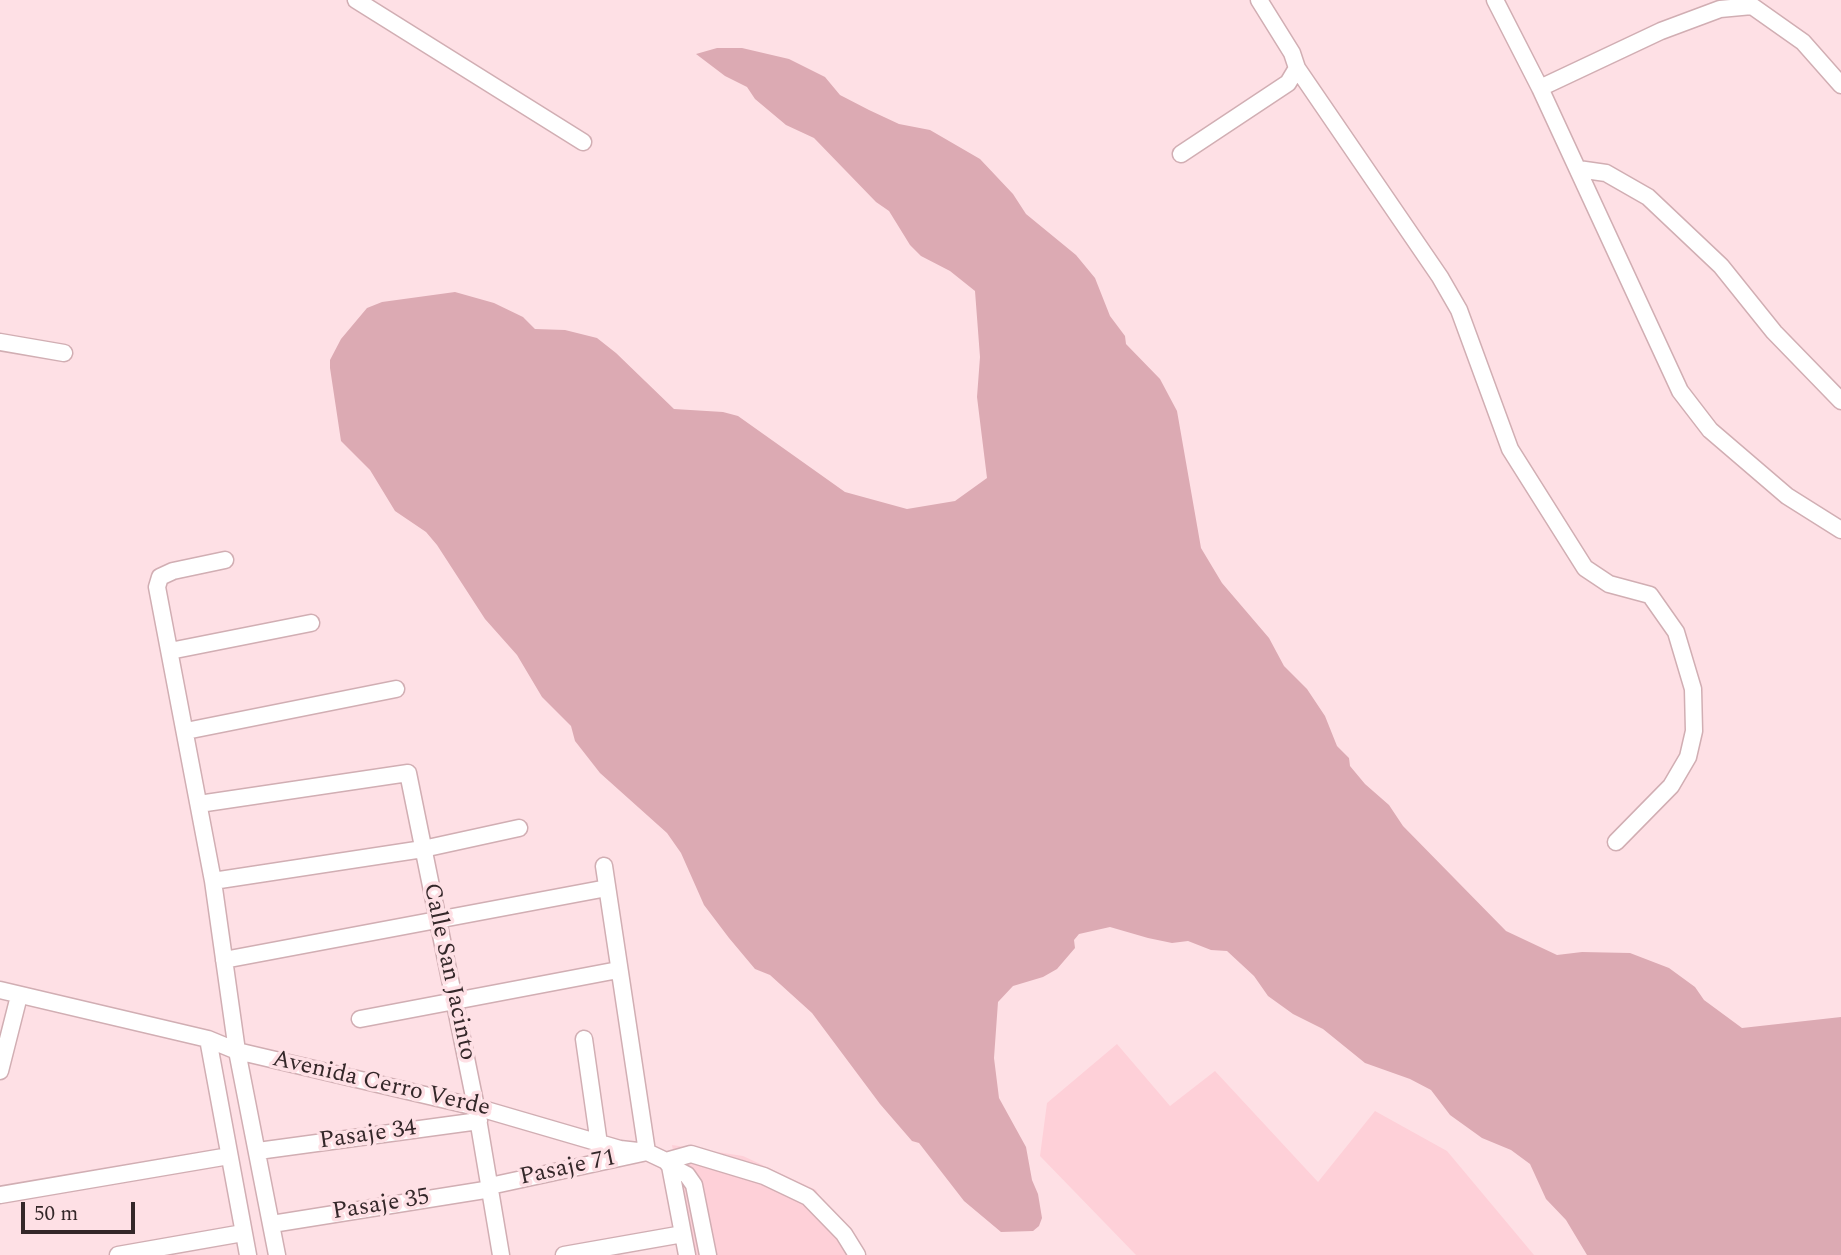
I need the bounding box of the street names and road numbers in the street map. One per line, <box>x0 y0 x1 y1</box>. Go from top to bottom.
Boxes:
street label: Calle San Jacinto <box>415 881 481 1063</box>
street label: Avenida Cerro Verde <box>269 1046 493 1124</box>
street label: Pasaje 34 <box>318 1115 418 1157</box>
street label: Pasaje 71 <box>517 1145 619 1193</box>
street label: Pasaje 35 <box>330 1184 432 1228</box>

